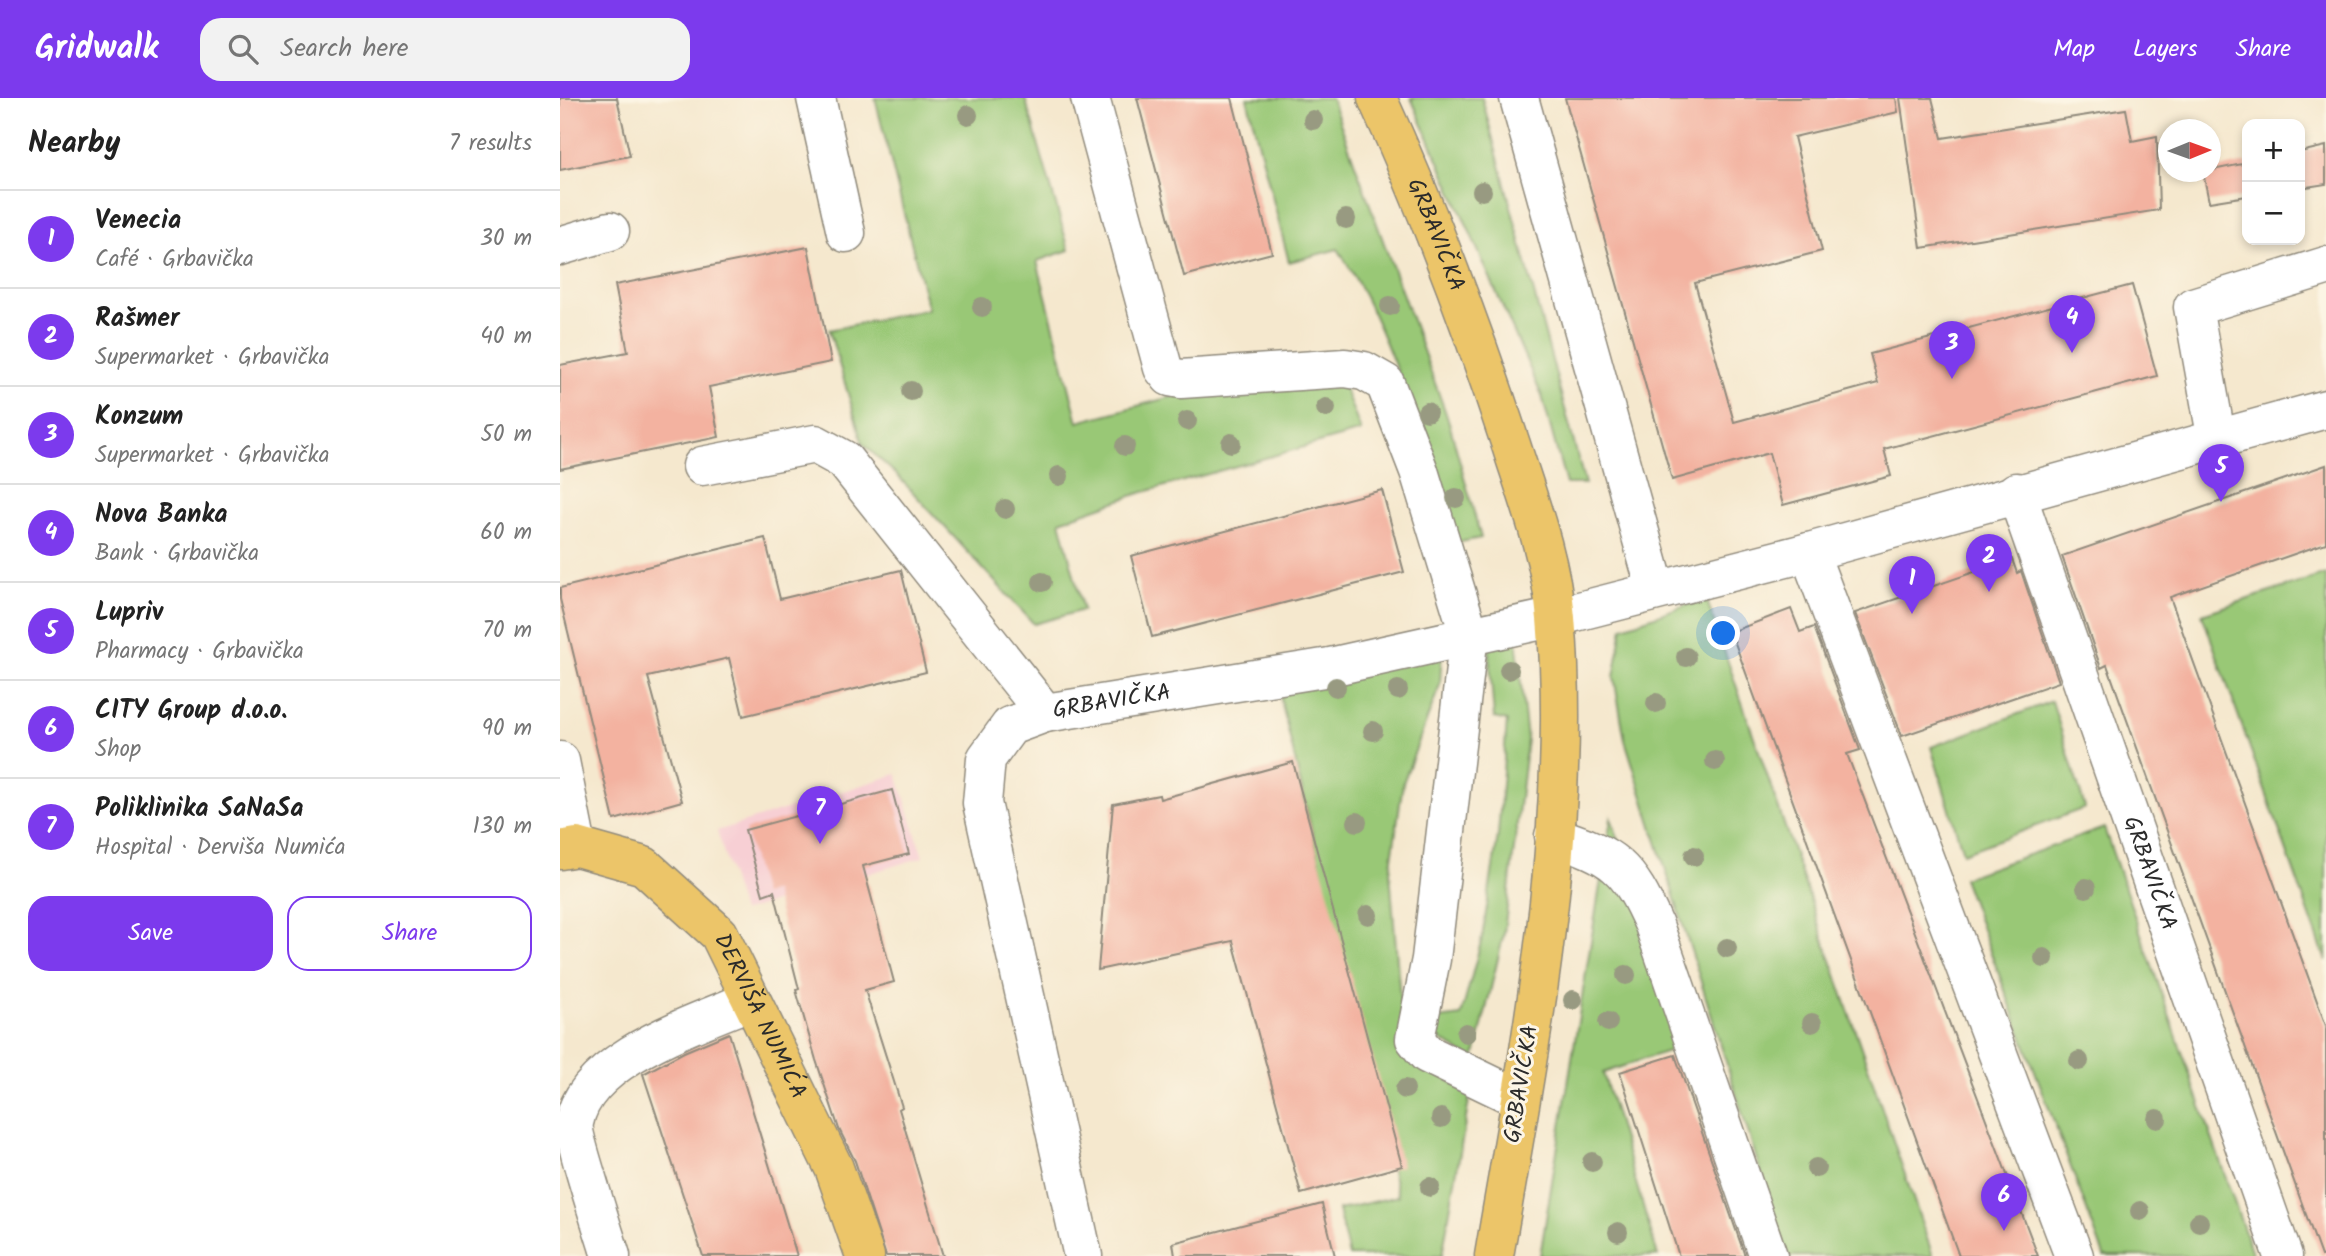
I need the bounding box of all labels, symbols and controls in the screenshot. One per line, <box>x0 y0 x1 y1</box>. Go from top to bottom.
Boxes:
search box <box>200 18 690 81</box>
text: Gridwalk <box>35 23 158 76</box>
text: Search here <box>280 28 409 70</box>
icon: search <box>224 30 262 68</box>
text: Map <box>2053 30 2095 69</box>
text: Layers <box>2133 30 2197 69</box>
text: Share <box>2235 30 2291 69</box>
north arrow <box>2158 119 2221 182</box>
map controls <box>2242 119 2305 245</box>
button: + <box>2242 119 2305 182</box>
text: Nearby <box>28 120 120 168</box>
text: 7 results <box>449 126 532 162</box>
street label: GRBAVIČKA <box>1396 173 1474 297</box>
button: − <box>2242 182 2305 245</box>
text: Venecia <box>95 200 181 242</box>
text: 1 <box>48 221 54 257</box>
text: 30 m <box>480 221 532 257</box>
text: Café · Grbavička <box>95 242 254 278</box>
pin: 4 <box>2049 295 2095 353</box>
text: Rašmer <box>95 298 179 340</box>
text: 2 <box>44 319 58 355</box>
text: 40 m <box>480 319 532 355</box>
pin: 3 <box>1929 321 1975 379</box>
text: Supermarket · Grbavička <box>95 340 329 376</box>
text: Konzum <box>95 396 183 438</box>
text: 3 <box>45 417 57 453</box>
text: 50 m <box>481 417 532 453</box>
text: Supermarket · Grbavička <box>95 438 329 474</box>
pin: 5 <box>2198 444 2244 502</box>
text: Nova Banka <box>95 494 227 536</box>
text: 4 <box>45 515 57 551</box>
text: 60 m <box>480 515 532 551</box>
pin: 2 <box>1966 534 2012 592</box>
text: Bank · Grbavička <box>95 536 259 572</box>
pin: 1 <box>1889 556 1935 614</box>
text: Lupriv <box>95 592 163 634</box>
text: 5 <box>45 613 57 649</box>
text: 70 m <box>482 613 532 649</box>
your location <box>1706 616 1740 650</box>
text: Pharmacy · Grbavička <box>95 634 304 670</box>
street label: GRBAVIČKA <box>1050 675 1173 729</box>
text: CITY Group d.o.o. <box>95 690 287 732</box>
text: 6 <box>45 711 57 747</box>
text: 90 m <box>482 711 532 747</box>
text: Shop <box>95 732 141 768</box>
pin: 7 <box>797 786 843 844</box>
text: Poliklinika SaNaSa <box>95 788 303 830</box>
text: 7 <box>46 809 56 845</box>
text: 130 m <box>473 809 532 845</box>
street label: GRBAVIČKA <box>2113 811 2186 936</box>
text: Hospital · Derviša Numića <box>95 830 346 866</box>
button: Save <box>28 896 273 971</box>
button: Share <box>287 896 532 971</box>
street label: DERVIŠA NUMIĆA <box>703 927 816 1106</box>
street label: GRBAVIČKA <box>1495 1022 1549 1146</box>
pin: 6 <box>1981 1173 2027 1231</box>

